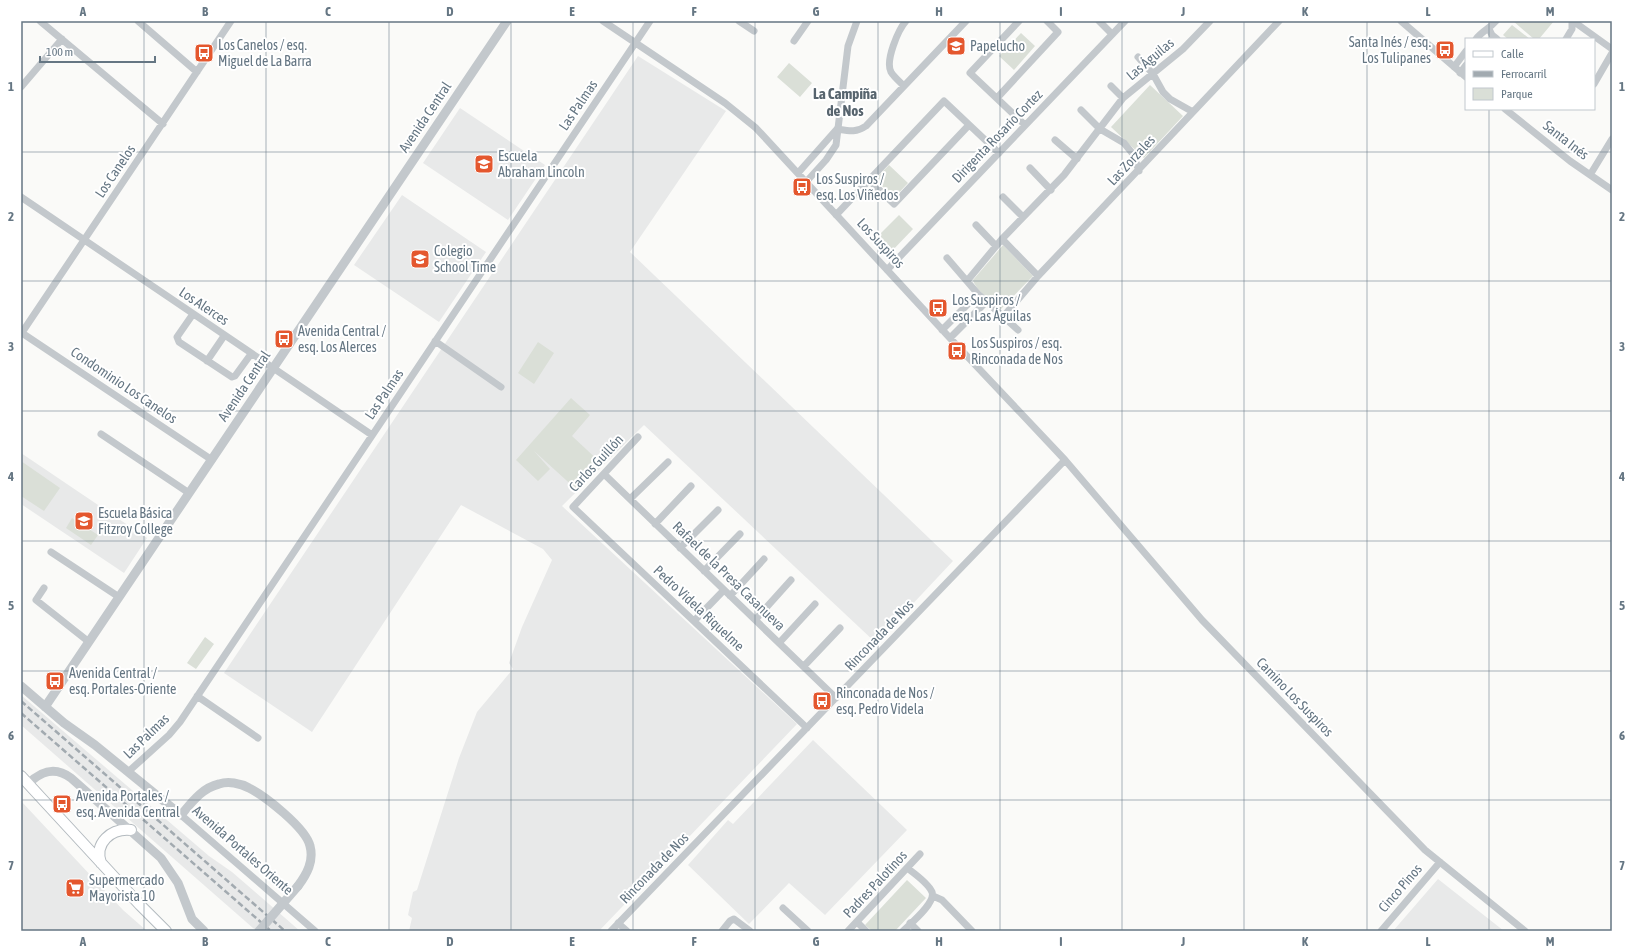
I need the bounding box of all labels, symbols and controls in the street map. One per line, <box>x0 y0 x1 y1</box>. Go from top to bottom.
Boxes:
text: A <box>79 4 87 19</box>
text: B <box>202 4 209 19</box>
text: C <box>325 4 331 19</box>
text: D <box>446 4 454 19</box>
text: E <box>569 4 575 19</box>
text: F <box>691 4 697 19</box>
text: G <box>813 4 820 19</box>
text: H <box>935 4 943 19</box>
text: I <box>1059 4 1063 19</box>
text: J <box>1180 4 1185 19</box>
text: K <box>1302 4 1309 19</box>
text: L <box>1425 4 1431 19</box>
text: M <box>1546 4 1555 19</box>
place label: Santa Inés / esq. Los Tulipanes <box>1349 34 1431 66</box>
school or university icon: Papelucho <box>945 35 967 57</box>
street label: Las Águilas <box>1123 35 1177 83</box>
place label: Los Canelos / esq. Miguel de La Barra <box>218 37 312 69</box>
scale bar <box>40 38 155 64</box>
place label: Papelucho <box>970 38 1025 54</box>
legend <box>1465 38 1595 110</box>
bus stop icon: Santa Inés / esq. Los Tulipanes <box>1434 39 1456 61</box>
bus stop icon: Los Canelos / esq. Miguel de La Barra <box>193 42 215 64</box>
text: 100 m <box>46 45 73 59</box>
text: Calle <box>1501 47 1524 61</box>
text: Ferrocarril <box>1501 67 1548 81</box>
street label: Las Palmas <box>555 77 601 133</box>
text: 1 <box>8 79 14 94</box>
street label: Avenida Central <box>396 79 455 155</box>
text: 1 <box>1619 79 1625 94</box>
district label: La Campiña de Nos <box>813 85 877 119</box>
street label: Dirigenta Rosario Cortez <box>949 86 1045 186</box>
text: Parque <box>1501 87 1533 101</box>
street label: Santa Inés <box>1540 117 1592 163</box>
street label: Las Zorzales <box>1104 132 1158 188</box>
street label: Los Canelos <box>92 142 138 200</box>
place label: Escuela Abraham Lincoln <box>498 148 585 180</box>
school or university icon: Escuela Abraham Lincoln <box>473 153 495 175</box>
place label: Los Suspiros / esq. Los Viñedos <box>816 171 899 203</box>
bus stop icon: Los Suspiros / esq. Los Viñedos <box>791 176 813 198</box>
text: 2 <box>8 209 14 224</box>
text: 2 <box>1619 209 1625 224</box>
street label: Los Suspiros <box>854 215 908 271</box>
place label: Colegio School Time <box>434 243 496 275</box>
school or university icon: Colegio School Time <box>409 248 431 270</box>
street label: Los Alerces <box>176 284 232 328</box>
place label: Los Suspiros / esq. Las Águilas <box>952 292 1031 324</box>
bus stop icon: Los Suspiros / esq. Las Águilas <box>927 297 949 319</box>
place label: Avenida Central / esq. Los Alerces <box>298 323 386 355</box>
bus stop icon: Avenida Central / esq. Los Alerces <box>273 328 295 350</box>
place label: Los Suspiros / esq. Rinconada de Nos <box>971 335 1063 367</box>
text: 3 <box>8 339 14 354</box>
text: 3 <box>1619 339 1625 354</box>
bus stop icon: Los Suspiros / esq. Rinconada de Nos <box>946 340 968 362</box>
street label: Condominio Los Canelos <box>68 344 180 426</box>
street label: Avenida Central <box>215 348 274 424</box>
street label: Las Palmas <box>361 366 407 422</box>
street label: Carlos Guillón <box>566 431 626 495</box>
text: 4 <box>7 469 14 484</box>
text: 4 <box>1618 469 1625 484</box>
place label: Escuela Básica Fitzroy College <box>98 505 173 537</box>
school or university icon: Escuela Básica Fitzroy College <box>73 510 95 532</box>
street label: Rafael de la Presa Casanueva <box>670 518 788 634</box>
street label: Pedro Videla Riquelme <box>651 562 747 654</box>
street label: Rinconada de Nos <box>841 596 917 674</box>
text: 5 <box>8 598 14 613</box>
text: 5 <box>1619 598 1625 613</box>
street label: Camino Los Suspiros <box>1253 654 1337 740</box>
place label: Avenida Central / esq. Portales-Oriente <box>69 665 176 697</box>
bus stop icon: Avenida Central / esq. Portales-Oriente <box>44 670 66 692</box>
place label: Rinconada de Nos / esq. Pedro Videla <box>836 685 935 717</box>
bus stop icon: Rinconada de Nos / esq. Pedro Videla <box>811 690 833 712</box>
street label: Las Palmas <box>120 710 172 762</box>
text: 6 <box>8 728 14 743</box>
text: 6 <box>1619 728 1625 743</box>
place label: Avenida Portales / esq. Avenida Central <box>76 788 180 820</box>
bus stop icon: Avenida Portales / esq. Avenida Central <box>51 793 73 815</box>
street label: Avenida Portales Oriente <box>190 802 296 898</box>
street label: Rinconada de Nos <box>616 829 692 907</box>
street label: Padres Palotinos <box>840 847 910 921</box>
text: 7 <box>8 858 14 873</box>
text: 7 <box>1619 858 1625 873</box>
street label: Cinco Pinos <box>1375 861 1425 915</box>
place label: Supermercado Mayorista 10 <box>89 872 164 904</box>
supermarket icon: Supermercado Mayorista 10 <box>64 877 86 899</box>
text: A <box>79 934 87 949</box>
text: B <box>202 934 209 949</box>
text: C <box>325 934 331 949</box>
text: D <box>446 934 454 949</box>
text: E <box>569 934 575 949</box>
text: F <box>691 934 697 949</box>
text: G <box>813 934 820 949</box>
text: H <box>935 934 943 949</box>
text: I <box>1059 934 1063 949</box>
text: J <box>1180 934 1185 949</box>
text: K <box>1302 934 1309 949</box>
text: L <box>1425 934 1431 949</box>
text: M <box>1546 934 1555 949</box>

